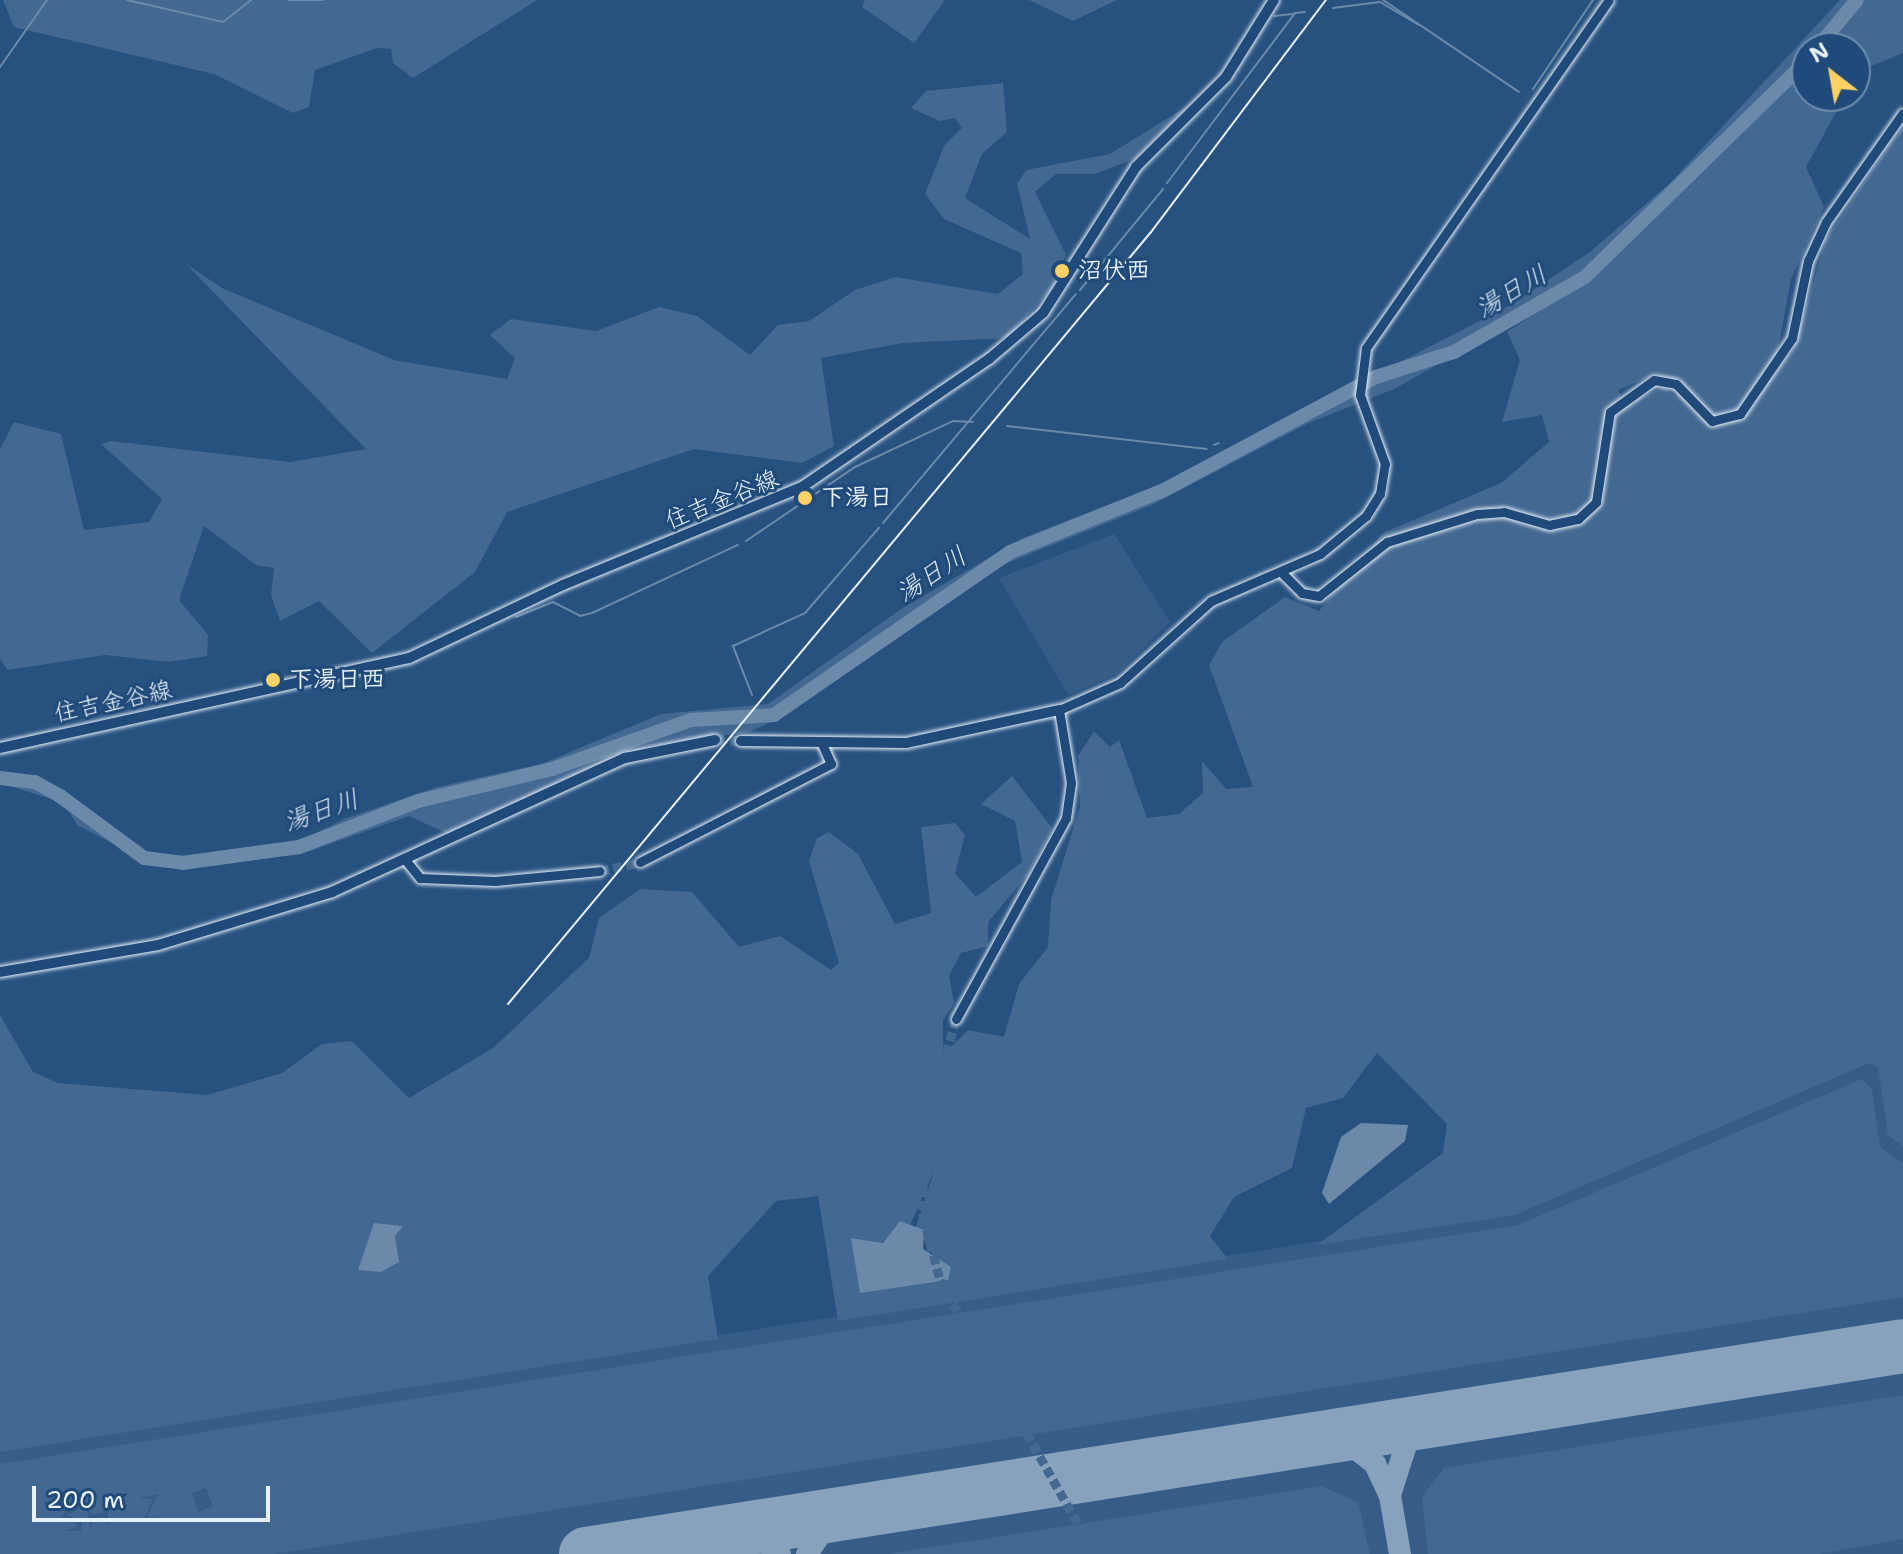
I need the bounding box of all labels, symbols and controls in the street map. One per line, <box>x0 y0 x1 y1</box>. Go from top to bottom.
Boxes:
north arrow <box>1791 32 1871 112</box>
text: N <box>1804 36 1834 70</box>
place label: 沼伏西 <box>1078 257 1150 285</box>
water label: 湯日川 <box>1469 258 1553 324</box>
marker: 沼伏西 <box>1053 262 1071 280</box>
street label: 住吉金谷線 <box>661 464 783 536</box>
place label: 下湯日 <box>821 484 893 512</box>
marker: 下湯日 <box>796 489 814 507</box>
water label: 湯日川 <box>890 540 972 608</box>
place label: 下湯日西 <box>289 666 385 694</box>
marker: 下湯日西 <box>264 671 282 689</box>
street label: 住吉金谷線 <box>51 675 175 729</box>
water label: 湯日川 <box>279 783 363 837</box>
scale bar <box>36 1470 274 1520</box>
text: 200 m <box>46 1484 124 1516</box>

